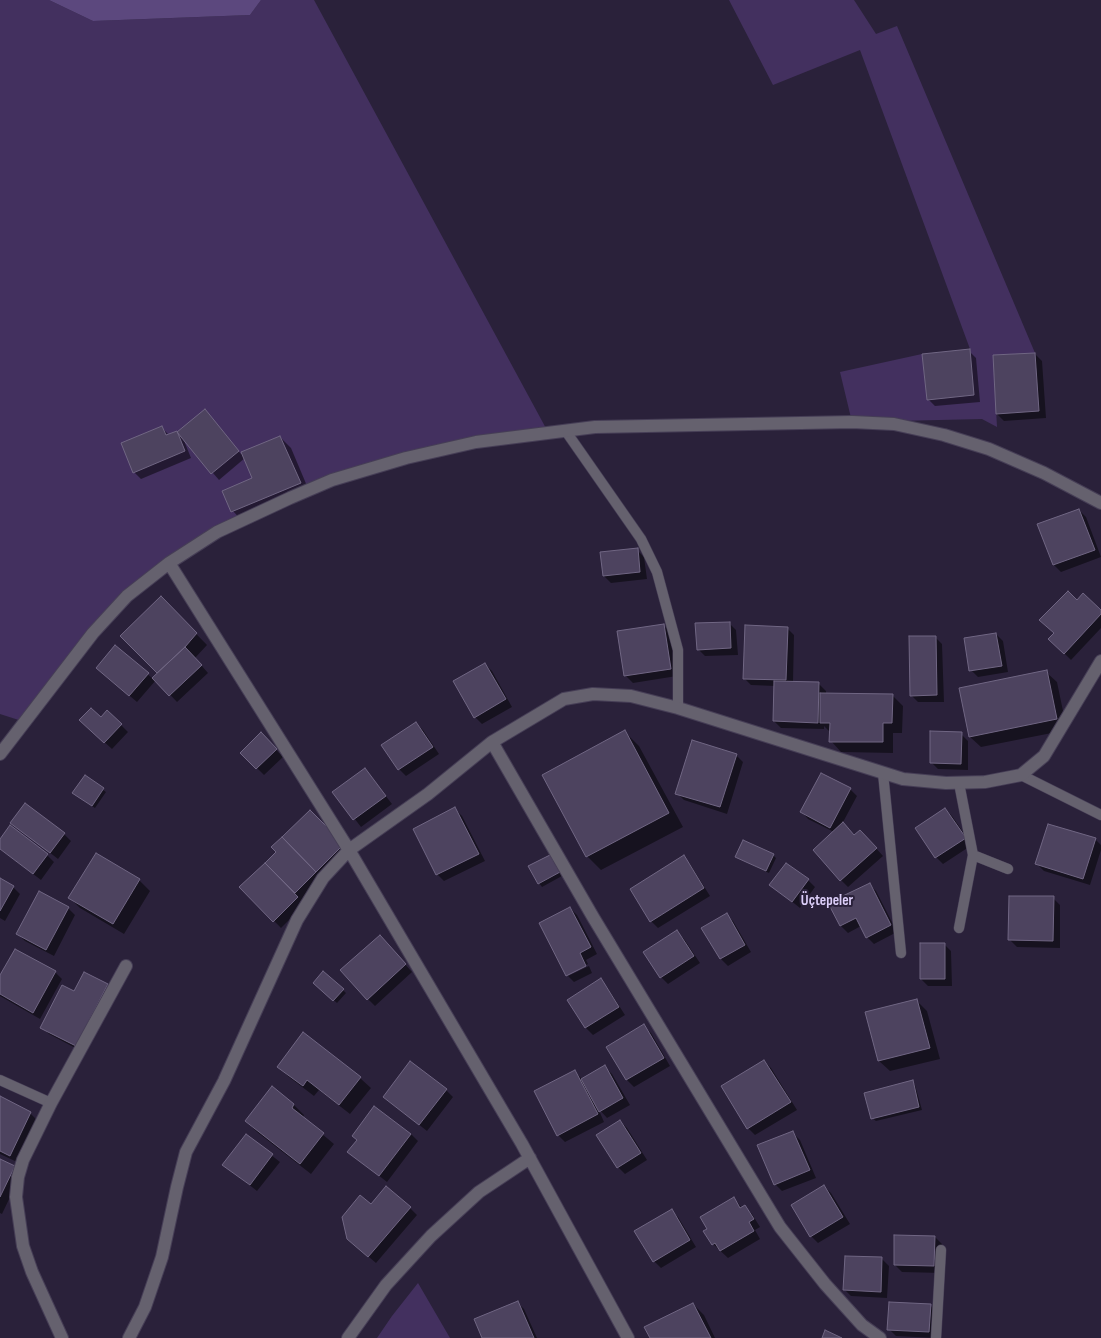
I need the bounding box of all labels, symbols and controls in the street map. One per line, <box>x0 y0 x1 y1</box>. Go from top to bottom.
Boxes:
district label: Üçtepeler <box>801 892 853 910</box>

